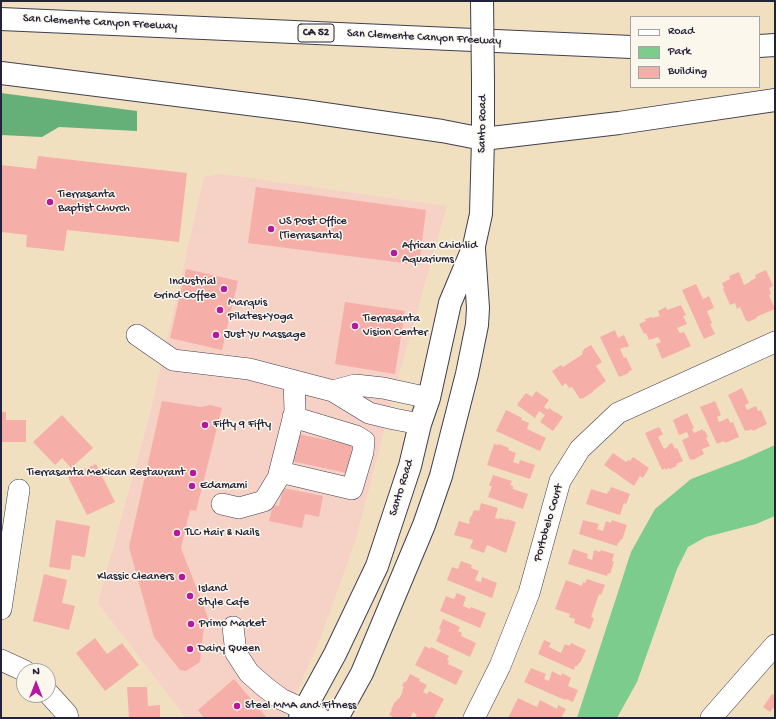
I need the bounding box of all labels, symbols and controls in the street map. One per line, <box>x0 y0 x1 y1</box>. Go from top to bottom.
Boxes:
street label: San Clemente Canyon Freeway <box>22 12 178 34</box>
legend <box>630 16 760 88</box>
road number: CA 52 <box>298 24 334 42</box>
text: Road <box>668 25 694 39</box>
street label: San Clemente Canyon Freeway <box>346 27 502 49</box>
text: Park <box>668 45 691 59</box>
text: Building <box>668 65 707 79</box>
street label: Santo Road <box>475 95 491 153</box>
place label: Tierrasanta Baptist Church <box>58 188 130 216</box>
marker: Tierrasanta Baptist Church <box>45 197 55 207</box>
place label: US Post Office (Tierrasanta) <box>279 215 347 243</box>
marker: US Post Office (Tierrasanta) <box>266 224 276 234</box>
place label: African Chichlid Aquariums <box>402 239 477 267</box>
marker: African Chichlid Aquariums <box>389 248 399 258</box>
place label: Industrial Grind Coffee <box>154 275 216 303</box>
marker: Industrial Grind Coffee <box>219 284 229 294</box>
place label: Marquis Pilates+Yoga <box>228 296 293 324</box>
marker: Marquis Pilates+Yoga <box>215 305 225 315</box>
place label: Tierrasanta Vision Center <box>363 312 428 340</box>
marker: Tierrasanta Vision Center <box>350 321 360 331</box>
place label: Just Yu Massage <box>224 328 306 342</box>
marker: Just Yu Massage <box>211 330 221 340</box>
place label: Fifty 9 Fifty <box>213 418 271 432</box>
marker: Fifty 9 Fifty <box>200 420 210 430</box>
street label: Santo Road <box>387 458 417 518</box>
place label: Tierrasanta Mexican Restaurant <box>27 466 185 480</box>
marker: Tierrasanta Mexican Restaurant <box>188 468 198 478</box>
place label: Edamami <box>200 479 247 493</box>
marker: Edamami <box>187 481 197 491</box>
street label: Portobelo Court <box>531 483 567 563</box>
place label: TLC Hair & Nails <box>185 526 259 540</box>
marker: TLC Hair & Nails <box>172 528 182 538</box>
place label: Klassic Cleaners <box>97 570 174 584</box>
marker: Klassic Cleaners <box>177 572 187 582</box>
place label: Island Style Cafe <box>198 582 249 610</box>
marker: Island Style Cafe <box>185 591 195 601</box>
place label: Primo Market <box>199 617 266 631</box>
marker: Primo Market <box>186 619 196 629</box>
place label: Dairy Queen <box>198 642 260 656</box>
marker: Dairy Queen <box>185 644 195 654</box>
north arrow <box>16 663 56 703</box>
text: N <box>32 666 40 678</box>
place label: Steel MMA and Fitness <box>245 699 357 713</box>
marker: Steel MMA and Fitness <box>232 701 242 711</box>

